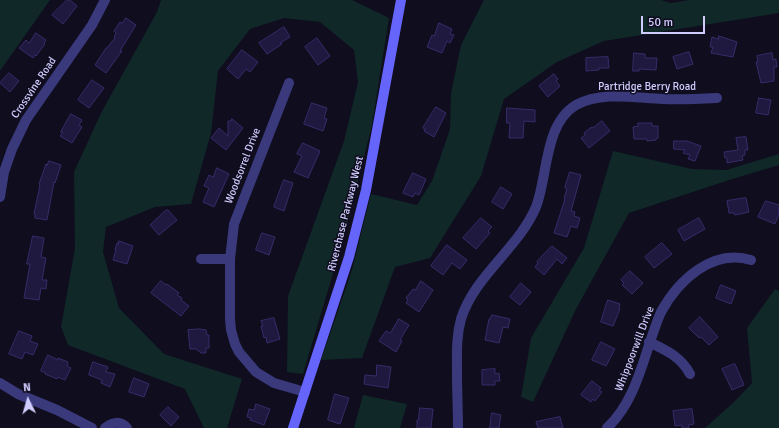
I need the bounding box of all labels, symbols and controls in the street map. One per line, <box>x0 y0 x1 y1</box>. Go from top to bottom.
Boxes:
scale bar <box>643 8 707 34</box>
text: 50 m <box>648 15 673 30</box>
street label: Crossvine Road <box>9 55 59 121</box>
street label: Partridge Berry Road <box>598 80 696 94</box>
street label: Woodsorrel Drive <box>222 126 264 206</box>
street label: Riverchase Parkway West <box>325 155 367 273</box>
street label: Whippoorwill Drive <box>613 305 657 393</box>
north arrow <box>8 380 48 420</box>
text: N <box>23 381 31 394</box>

